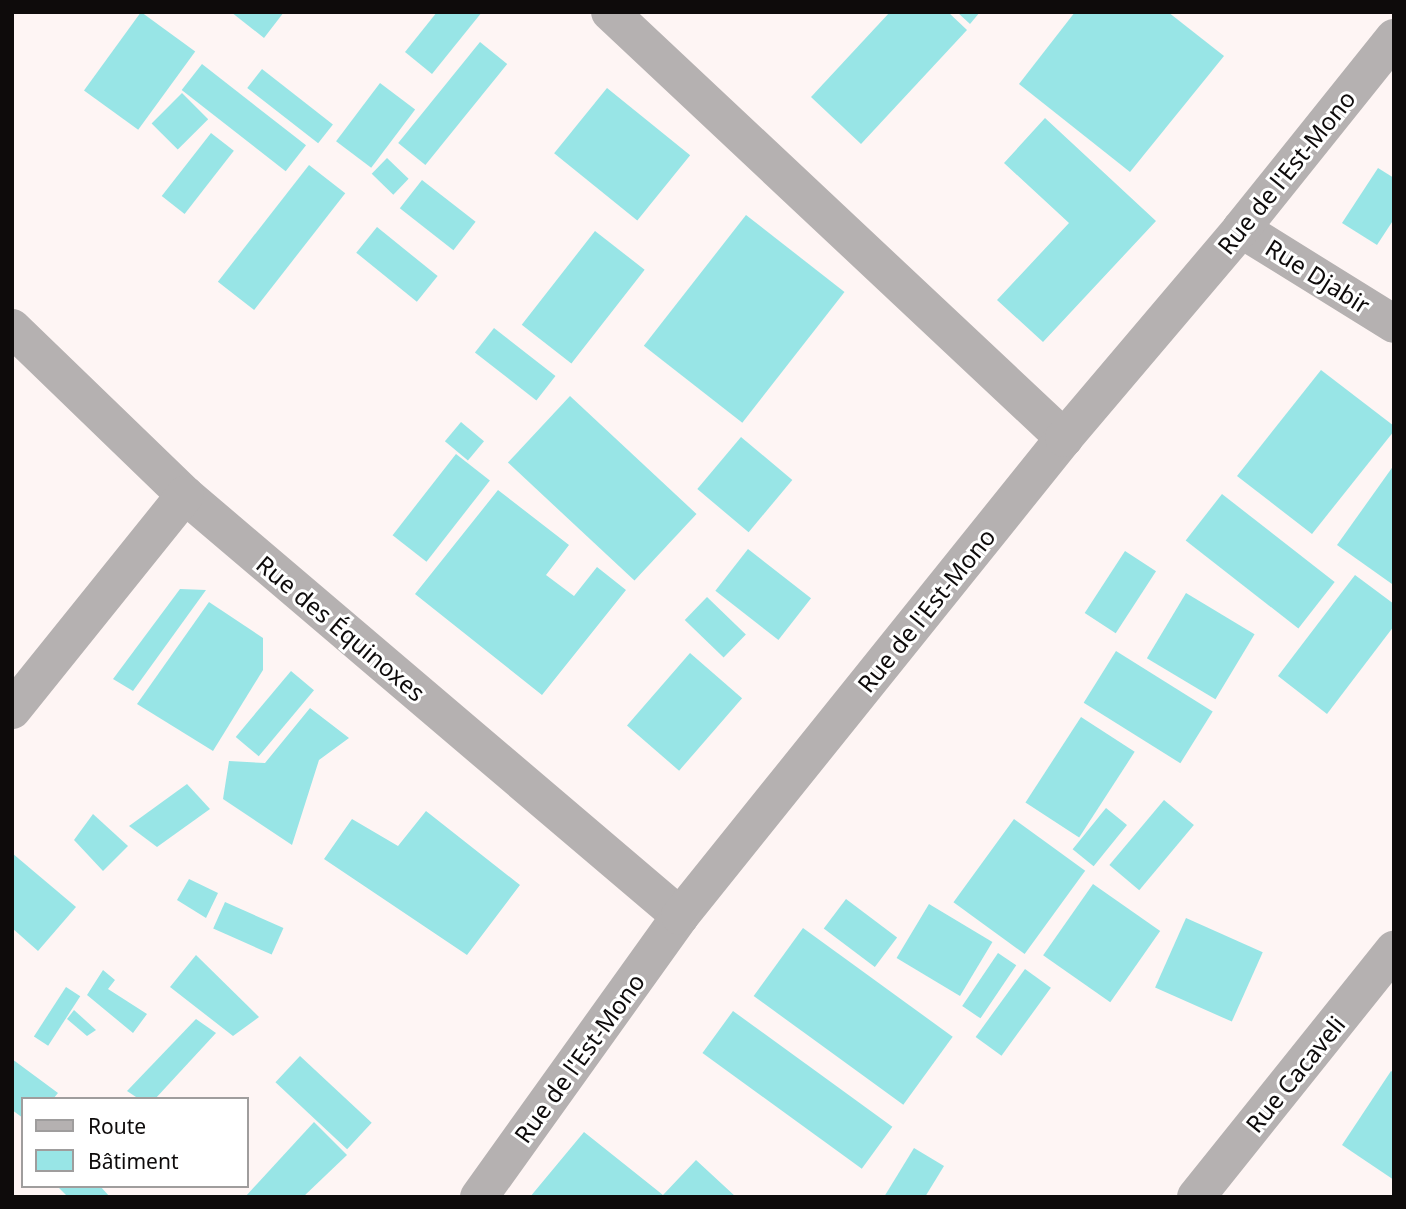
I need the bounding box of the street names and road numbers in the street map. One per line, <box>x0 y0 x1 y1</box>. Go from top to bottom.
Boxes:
street label: Rue de l'Est-Mono <box>1211 84 1361 260</box>
street label: Rue Djabir <box>1261 233 1375 319</box>
street label: Rue de l'Est-Mono <box>851 522 1001 698</box>
street label: Rue des Équinoxes <box>251 549 431 707</box>
street label: Rue de l'Est-Mono <box>508 968 650 1148</box>
street label: Rue Cacaveli <box>1239 1010 1351 1138</box>

